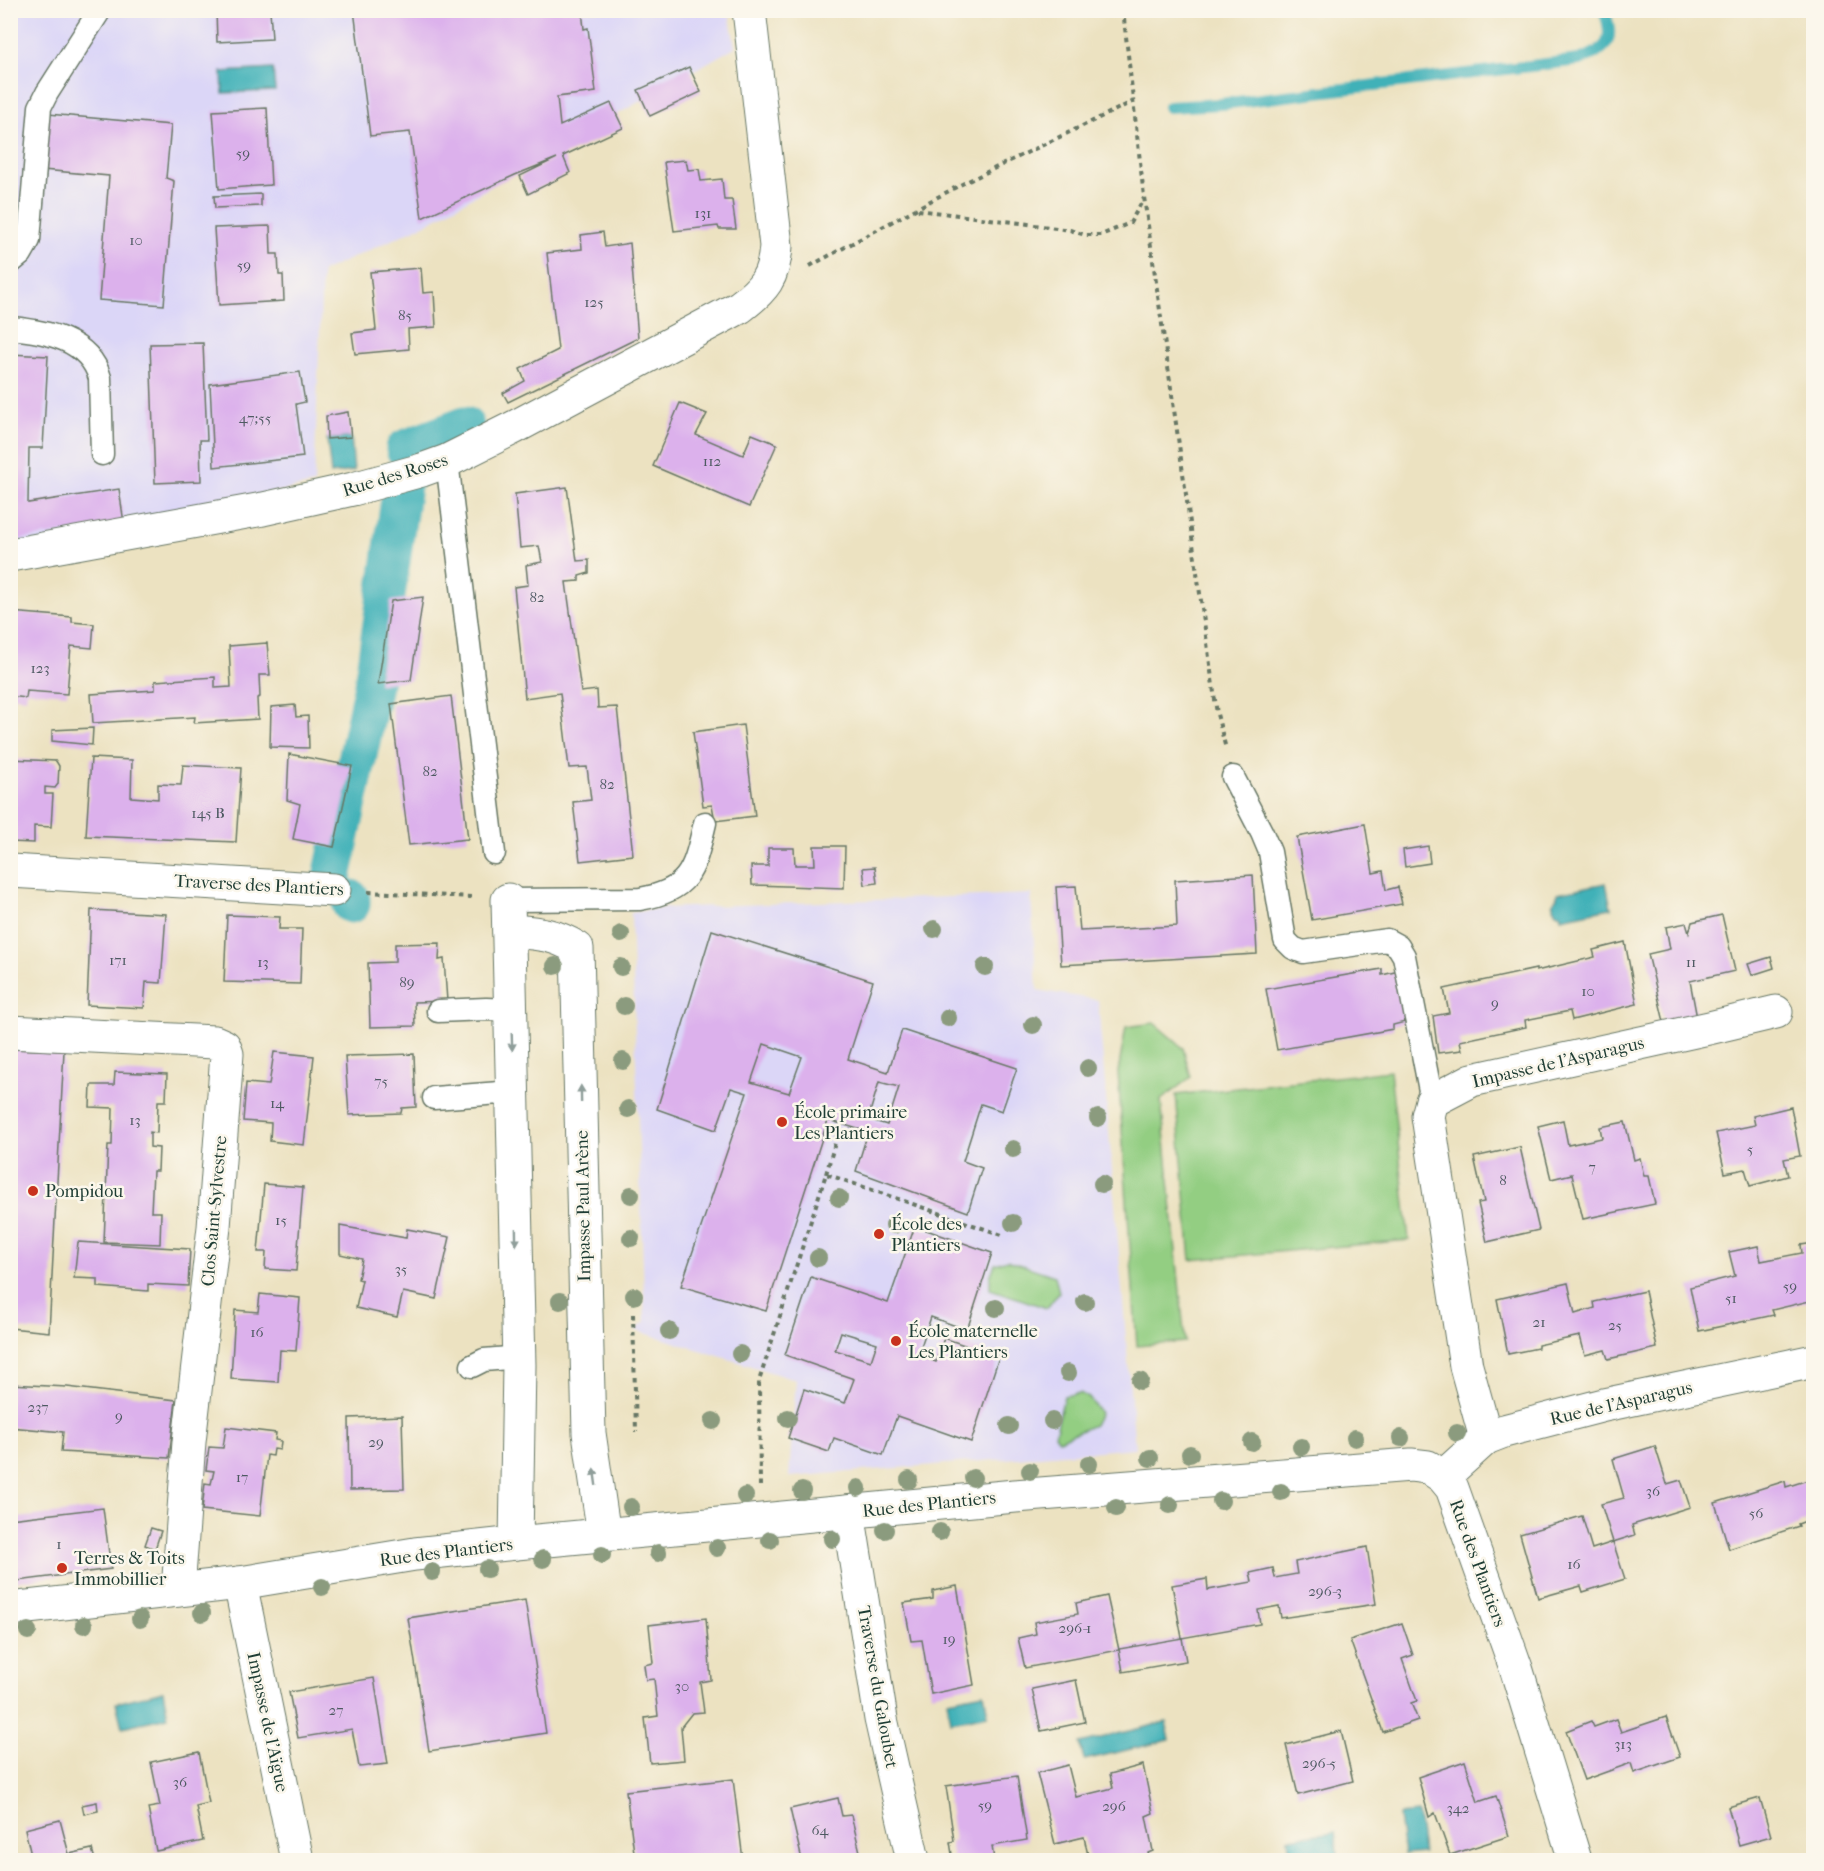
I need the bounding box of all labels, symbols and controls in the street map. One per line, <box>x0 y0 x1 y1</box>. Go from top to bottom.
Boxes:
house number: 59 <box>236 144 250 162</box>
house number: 131 <box>695 204 711 222</box>
house number: 10 <box>129 231 143 249</box>
house number: 59 <box>237 256 251 274</box>
house number: 125 <box>584 293 604 311</box>
house number: 85 <box>398 306 412 324</box>
house number: 47;55 <box>239 409 271 427</box>
street label: Rue des Roses <box>340 449 451 501</box>
house number: 112 <box>703 452 721 470</box>
house number: 82 <box>529 588 545 606</box>
house number: 123 <box>30 659 50 677</box>
house number: 82 <box>422 762 438 780</box>
house number: 82 <box>599 775 615 793</box>
house number: 145 B <box>191 804 225 822</box>
street label: Traverse des Plantiers <box>174 871 345 900</box>
house number: 171 <box>109 951 127 969</box>
house number: 13 <box>257 953 269 971</box>
house number: 11 <box>1686 953 1696 971</box>
house number: 89 <box>399 973 415 991</box>
house number: 10 <box>1581 982 1595 1000</box>
house number: 9 <box>1491 994 1499 1012</box>
street label: Impasse de l'Asparagus <box>1470 1032 1646 1092</box>
one-way arrow <box>507 1033 516 1052</box>
house number: 75 <box>374 1072 388 1090</box>
one-way arrow <box>576 1084 585 1103</box>
house number: 14 <box>270 1094 285 1112</box>
place label: École primaire Les Plantiers <box>794 1101 907 1144</box>
house number: 13 <box>129 1111 141 1129</box>
marker: École primaire Les Plantiers <box>775 1115 789 1129</box>
street label: Impasse Paul Arène <box>572 1130 595 1282</box>
street label: Clos Saint-Sylvestre <box>197 1135 232 1287</box>
house number: 5 <box>1747 1140 1753 1158</box>
house number: 7 <box>1588 1158 1596 1176</box>
house number: 8 <box>1499 1171 1507 1189</box>
place label: Pompidou <box>45 1181 123 1202</box>
marker: Pompidou <box>26 1184 40 1198</box>
house number: 15 <box>275 1211 287 1229</box>
place label: École des Plantiers <box>891 1213 962 1256</box>
marker: École des Plantiers <box>872 1227 886 1241</box>
one-way arrow <box>512 1228 521 1247</box>
house number: 35 <box>395 1260 407 1278</box>
house number: 59 <box>1783 1277 1797 1295</box>
house number: 51 <box>1725 1289 1737 1307</box>
house number: 21 <box>1532 1313 1546 1331</box>
house number: 25 <box>1608 1316 1622 1334</box>
place label: École maternelle Les Plantiers <box>908 1320 1038 1363</box>
house number: 16 <box>250 1323 265 1341</box>
marker: École maternelle Les Plantiers <box>889 1334 903 1348</box>
street label: Rue de l'Asparagus <box>1548 1377 1695 1430</box>
house number: 237 <box>27 1398 49 1416</box>
house number: 9 <box>115 1407 123 1425</box>
house number: 29 <box>368 1433 384 1451</box>
one-way arrow <box>591 1467 600 1486</box>
house number: 17 <box>236 1468 248 1486</box>
house number: 36 <box>1646 1482 1661 1500</box>
street label: Rue des Plantiers <box>861 1487 997 1522</box>
street label: Rue des Plantiers <box>1445 1497 1510 1630</box>
house number: 56 <box>1749 1504 1764 1522</box>
street label: Rue des Plantiers <box>378 1534 514 1571</box>
house number: 1 <box>56 1535 62 1553</box>
place label: Terres & Toits Immobillier <box>74 1548 185 1590</box>
house number: 16 <box>1567 1555 1582 1573</box>
marker: Terres & Toits Immobillier <box>55 1561 69 1575</box>
house number: 296-3 <box>1308 1582 1342 1600</box>
street label: Traverse du Galoubet <box>853 1604 902 1771</box>
house number: 296-1 <box>1059 1619 1091 1637</box>
house number: 19 <box>942 1630 956 1648</box>
street label: Impasse de l'Aïgue <box>242 1650 293 1794</box>
house number: 30 <box>675 1677 689 1695</box>
house number: 27 <box>329 1701 343 1719</box>
house number: 313 <box>1614 1735 1632 1753</box>
house number: 296-5 <box>1302 1754 1336 1772</box>
house number: 36 <box>173 1773 188 1791</box>
house number: 59 <box>978 1796 992 1814</box>
house number: 296 <box>1102 1797 1127 1815</box>
house number: 342 <box>1447 1799 1470 1817</box>
house number: 64 <box>812 1821 830 1839</box>

